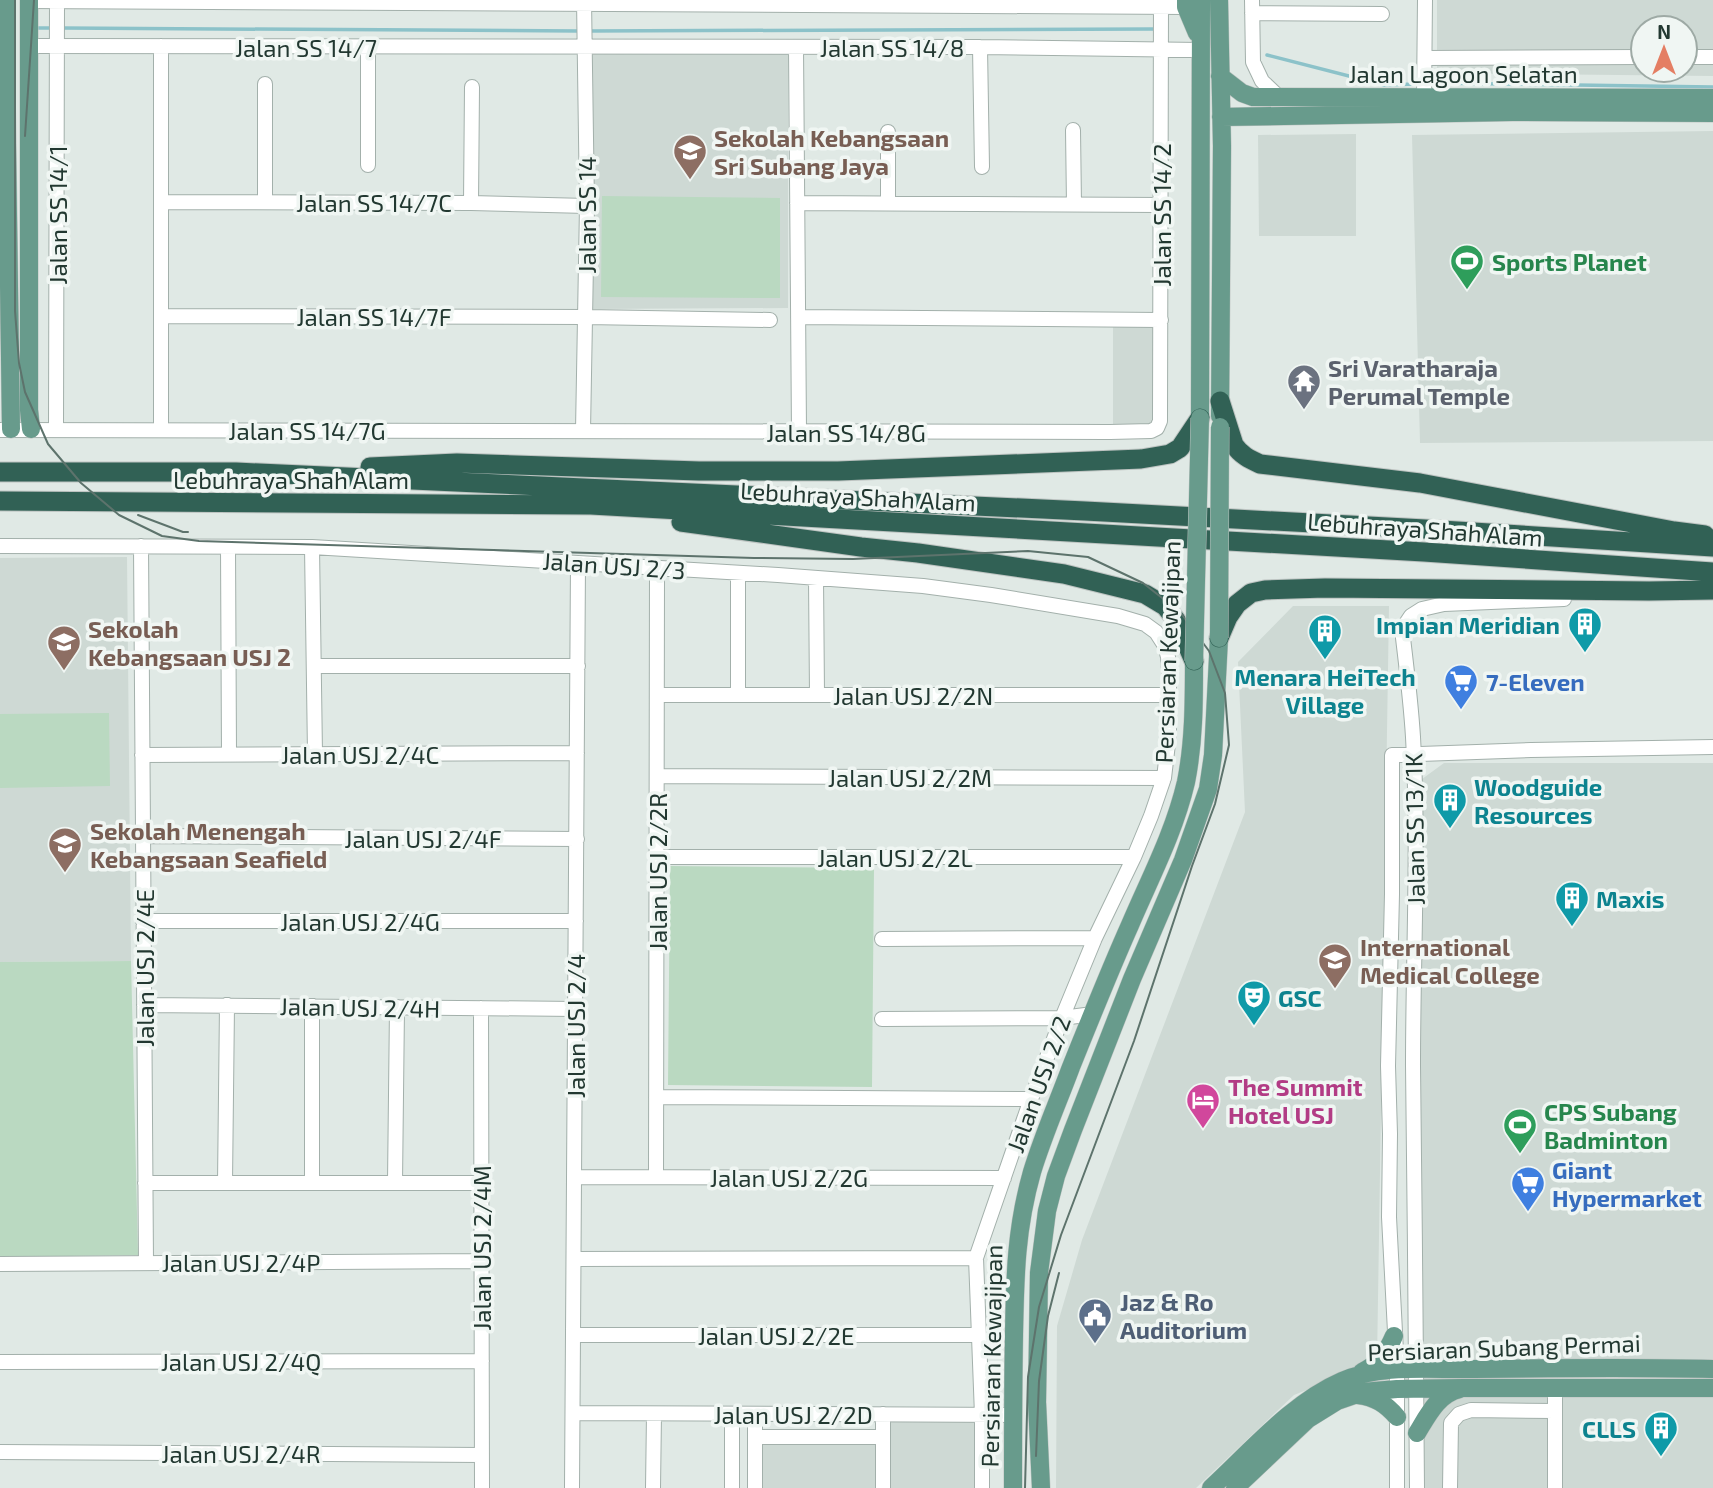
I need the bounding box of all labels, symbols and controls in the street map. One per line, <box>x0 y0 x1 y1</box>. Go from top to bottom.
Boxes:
north arrow <box>1629 14 1699 84</box>
text: N <box>1657 20 1671 43</box>
street label: Jalan SS 14/7 <box>235 33 377 62</box>
street label: Jalan SS 14/8 <box>820 33 964 62</box>
street label: Jalan Lagoon Selatan <box>1348 59 1578 88</box>
place label: Sekolah Kebangsaan Sri Subang Jaya <box>714 123 949 180</box>
school or university icon: Sekolah Kebangsaan Sri Subang Jaya <box>671 132 709 181</box>
street label: Jalan SS 14/2 <box>1147 143 1176 287</box>
street label: Jalan SS 14/1 <box>43 145 72 285</box>
street label: Jalan SS 14 <box>572 156 601 274</box>
street label: Jalan SS 14/7C <box>296 188 452 217</box>
sports icon: Sports Planet <box>1448 242 1486 291</box>
place label: Sports Planet <box>1492 247 1647 276</box>
street label: Jalan SS 14/7F <box>296 302 452 331</box>
place label: Sri Varatharaja Perumal Temple <box>1328 353 1510 410</box>
temple icon: Sri Varatharaja Perumal Temple <box>1285 362 1323 411</box>
street label: Jalan SS 14/7G <box>228 416 386 445</box>
street label: Jalan SS 14/8G <box>766 418 926 447</box>
street label: Lebuhraya Shah Alam <box>173 465 409 494</box>
street label: Lebuhraya Shah Alam <box>739 475 977 517</box>
street label: Lebuhraya Shah Alam <box>1306 506 1544 552</box>
street label: Persiaran Kewajipan <box>1149 540 1185 764</box>
street label: Jalan USJ 2/3 <box>542 546 686 584</box>
building icon: Impian Meridian <box>1566 605 1604 654</box>
place label: Impian Meridian <box>1376 610 1560 639</box>
building icon: Menara HeiTech Village <box>1306 612 1344 661</box>
place label: Sekolah Kebangsaan USJ 2 <box>88 614 291 671</box>
school or university icon: Sekolah Kebangsaan USJ 2 <box>45 623 83 672</box>
place label: Menara HeiTech Village <box>1234 662 1416 719</box>
supermarket icon: 7-Eleven <box>1442 662 1480 711</box>
place label: 7-Eleven <box>1486 667 1585 696</box>
street label: Jalan USJ 2/2N <box>833 681 993 710</box>
street label: Jalan USJ 2/4C <box>281 740 439 769</box>
street label: Jalan SS 13/1K <box>1398 753 1430 905</box>
street label: Jalan USJ 2/2M <box>828 763 992 792</box>
place label: Woodguide Resources <box>1474 772 1602 829</box>
building icon: Woodguide Resources <box>1431 781 1469 830</box>
street label: Jalan USJ 2/2R <box>643 793 672 951</box>
place label: Sekolah Menengah Kebangsaan Seafield <box>90 816 327 873</box>
street label: Jalan USJ 2/4F <box>344 824 502 853</box>
school or university icon: Sekolah Menengah Kebangsaan Seafield <box>46 825 84 874</box>
street label: Jalan USJ 2/2L <box>817 843 973 872</box>
building icon: Maxis <box>1553 879 1591 928</box>
place label: Maxis <box>1596 884 1665 913</box>
street label: Jalan USJ 2/4E <box>130 889 159 1047</box>
street label: Jalan USJ 2/4G <box>280 907 440 936</box>
place label: International Medical College <box>1360 932 1540 989</box>
school or university icon: International Medical College <box>1316 941 1354 990</box>
street label: Jalan USJ 2/4 <box>561 954 590 1098</box>
theatre icon: GSC <box>1235 978 1273 1027</box>
place label: GSC <box>1278 983 1322 1012</box>
street label: Jalan USJ 2/4H <box>279 991 441 1023</box>
street label: Jalan USJ 2/2 <box>1000 1012 1076 1156</box>
place label: The Summit Hotel USJ <box>1228 1072 1363 1129</box>
hotel icon: The Summit Hotel USJ <box>1184 1081 1222 1130</box>
place label: CPS Subang Badminton <box>1544 1097 1677 1154</box>
sports icon: CPS Subang Badminton <box>1501 1106 1539 1155</box>
place label: Giant Hypermarket <box>1552 1155 1702 1212</box>
street label: Jalan USJ 2/2G <box>710 1163 868 1192</box>
supermarket icon: Giant Hypermarket <box>1509 1164 1547 1213</box>
street label: Jalan USJ 2/4M <box>467 1165 496 1331</box>
street label: Persiaran Kewajipan <box>975 1244 1007 1468</box>
street label: Jalan USJ 2/4P <box>162 1248 320 1277</box>
place label: Jaz & Ro Auditorium <box>1120 1287 1247 1344</box>
public building icon: Jaz & Ro Auditorium <box>1076 1296 1114 1345</box>
street label: Jalan USJ 2/2E <box>698 1321 854 1350</box>
street label: Persiaran Subang Permai <box>1367 1328 1641 1366</box>
street label: Jalan USJ 2/4Q <box>161 1347 321 1376</box>
street label: Jalan USJ 2/2D <box>713 1400 873 1429</box>
building icon: CLLS <box>1642 1409 1680 1458</box>
place label: CLLS <box>1582 1414 1636 1443</box>
street label: Jalan USJ 2/4R <box>161 1439 321 1468</box>

